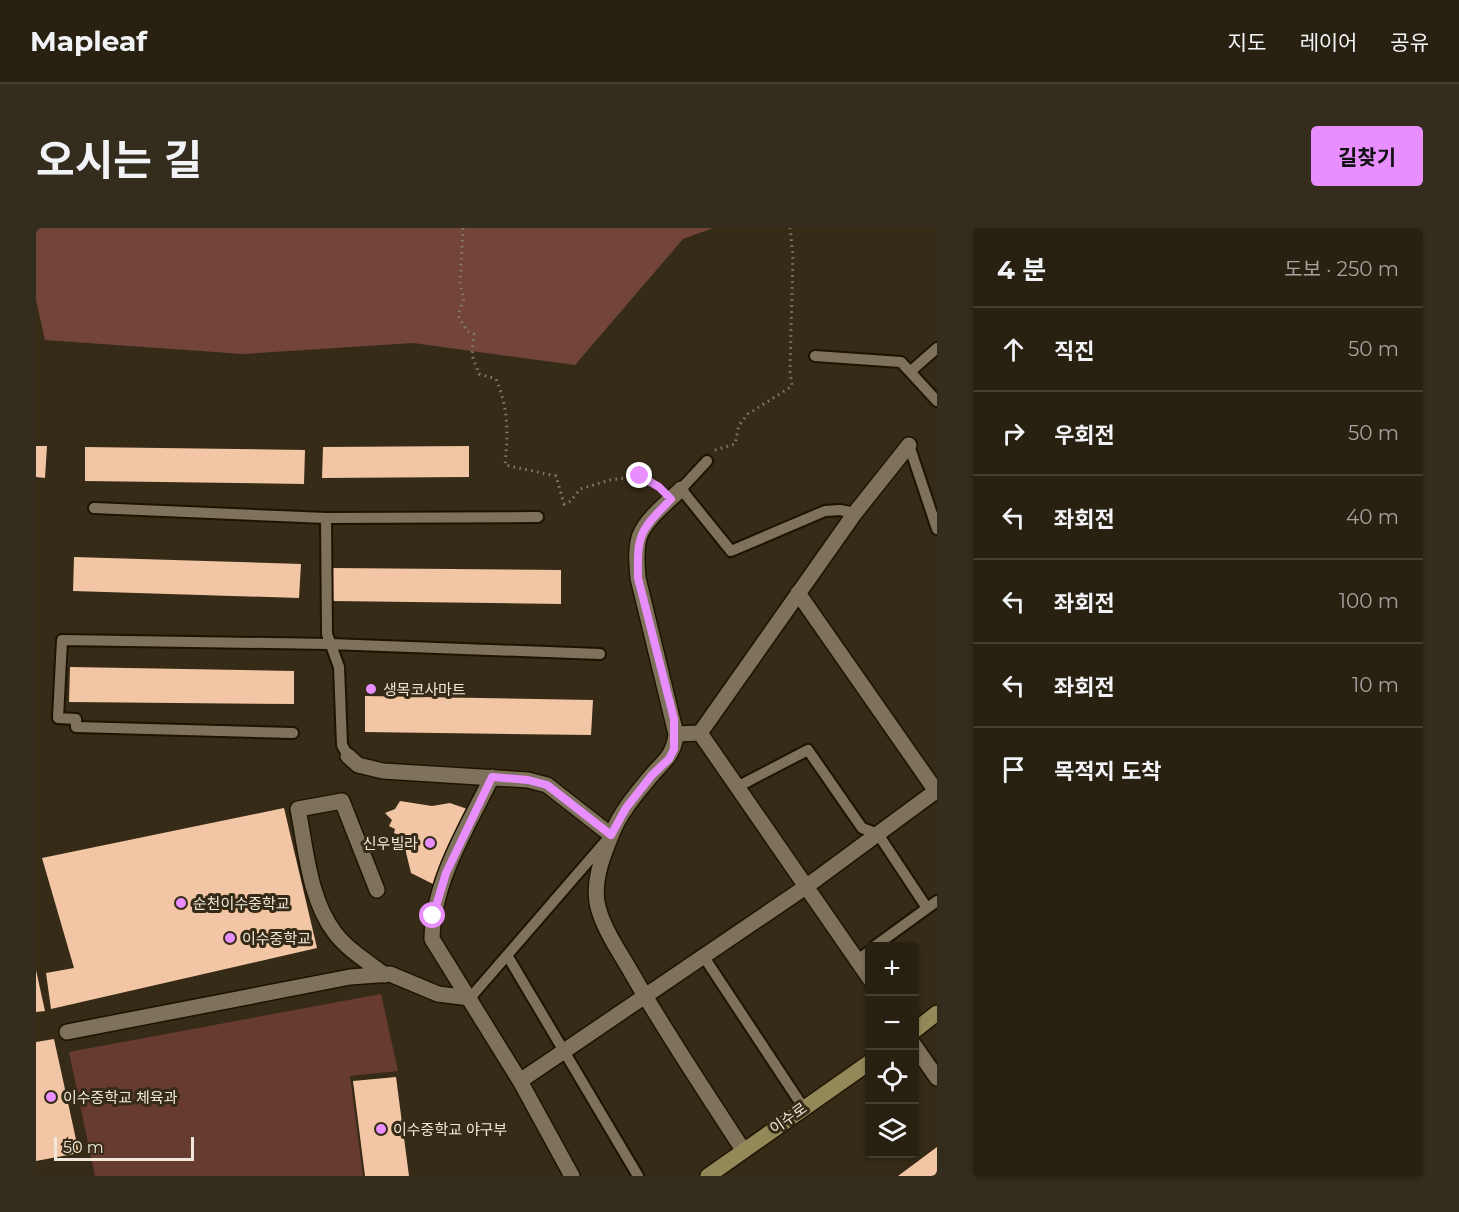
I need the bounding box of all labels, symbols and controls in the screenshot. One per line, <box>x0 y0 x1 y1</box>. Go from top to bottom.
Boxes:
text: Mapleaf <box>30 24 147 58</box>
text: 지도 <box>1228 30 1266 55</box>
text: 레이어 <box>1299 30 1357 55</box>
text: 공유 <box>1390 30 1429 55</box>
button: 길찾기 <box>1311 126 1423 186</box>
text: 오시는 길 <box>36 134 202 186</box>
text: 4 분 <box>997 254 1046 286</box>
text: 도보 · 250 m <box>1284 257 1399 281</box>
icon: ahead <box>997 333 1030 366</box>
text: 50 m <box>1348 337 1399 361</box>
text: 직진 <box>1054 338 1094 365</box>
icon: right <box>997 417 1030 450</box>
text: 50 m <box>1348 421 1399 445</box>
text: 우회전 <box>1054 422 1115 449</box>
route end <box>626 462 652 488</box>
icon: left <box>997 501 1030 534</box>
text: 40 m <box>1346 505 1399 529</box>
text: 좌회전 <box>1054 506 1115 533</box>
icon: left <box>997 585 1030 618</box>
text: 100 m <box>1339 589 1399 613</box>
text: 좌회전 <box>1054 590 1115 617</box>
icon: left <box>997 669 1030 702</box>
text: 10 m <box>1352 673 1399 697</box>
text: 좌회전 <box>1054 674 1115 701</box>
place label: 생목코사마트 <box>383 680 466 699</box>
marker: 생목코사마트 <box>364 682 378 696</box>
icon: arrive <box>997 753 1030 786</box>
text: 목적지 도착 <box>1054 758 1161 785</box>
place label: 신우빌라 <box>363 834 418 853</box>
marker: 신우빌라 <box>423 836 437 850</box>
place label: 순천이수중학교 <box>193 894 290 913</box>
marker: 순천이수중학교 <box>174 896 188 910</box>
route start <box>419 902 445 928</box>
place label: 이수중학교 <box>242 929 311 948</box>
marker: 이수중학교 <box>223 931 237 945</box>
map controls <box>865 942 919 1158</box>
button: + <box>865 942 919 996</box>
button: − <box>865 996 919 1050</box>
button: locate <box>865 1050 919 1104</box>
place label: 이수중학교 체육과 <box>63 1088 178 1107</box>
marker: 이수중학교 체육과 <box>44 1090 58 1104</box>
street label: 이수로 <box>766 1098 810 1138</box>
button: layers <box>865 1104 919 1158</box>
place label: 이수중학교 야구부 <box>393 1120 507 1139</box>
marker: 이수중학교 야구부 <box>374 1122 388 1136</box>
scale bar <box>54 1134 194 1162</box>
text: 50 m <box>63 1138 104 1157</box>

